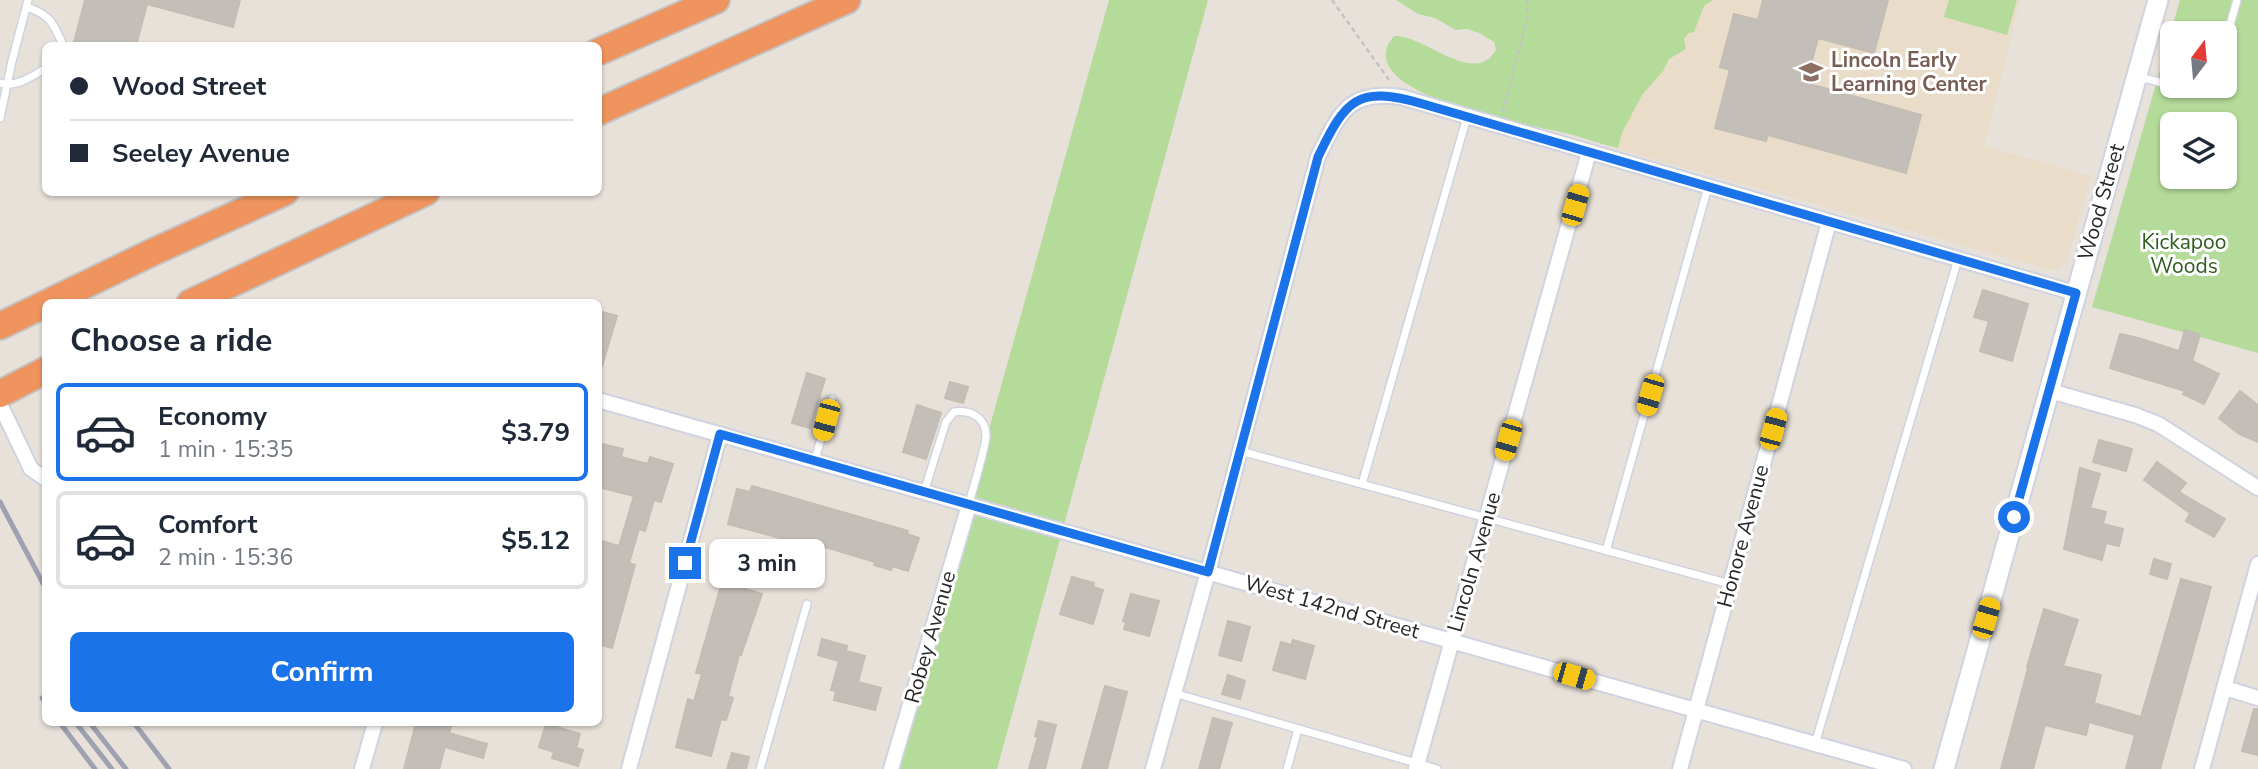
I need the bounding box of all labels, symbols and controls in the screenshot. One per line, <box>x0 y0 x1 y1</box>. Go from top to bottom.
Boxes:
north arrow <box>2160 21 2236 98</box>
map controls <box>2160 21 2237 189</box>
place label: Lincoln Early Learning Center <box>1831 46 1988 98</box>
school or university icon: Lincoln Early Learning Center <box>1797 58 1825 86</box>
text: Wood Street <box>112 69 266 104</box>
button: layers <box>2160 112 2237 189</box>
text: Seeley Avenue <box>112 136 290 171</box>
street label: Wood Street <box>2071 140 2131 264</box>
car <box>1560 182 1591 228</box>
park label: Kickapoo Woods <box>2142 228 2226 280</box>
text: Choose a ride <box>70 319 272 362</box>
car <box>1635 372 1666 418</box>
car <box>811 397 842 443</box>
text: Economy <box>158 399 267 434</box>
icon: car <box>74 401 137 464</box>
car <box>1758 406 1789 452</box>
text: $3.79 <box>501 415 570 450</box>
car <box>1493 417 1524 463</box>
text: 1 min · 15:35 <box>158 434 293 465</box>
street label: Honore Avenue <box>1710 462 1776 610</box>
street label: Lincoln Avenue <box>1441 489 1507 635</box>
route start <box>1998 501 2030 533</box>
text: Comfort <box>158 507 258 542</box>
icon: car <box>74 509 137 572</box>
text: $5.12 <box>501 523 570 558</box>
callout: 3 min <box>710 538 825 588</box>
text: 2 min · 15:36 <box>158 542 293 573</box>
route end <box>669 547 701 579</box>
text: 3 min <box>737 548 797 579</box>
street label: Robey Avenue <box>898 568 962 706</box>
street label: West 142nd Street <box>1241 569 1423 646</box>
car <box>1971 595 2002 641</box>
button: Confirm <box>70 632 574 712</box>
car <box>1551 660 1598 692</box>

